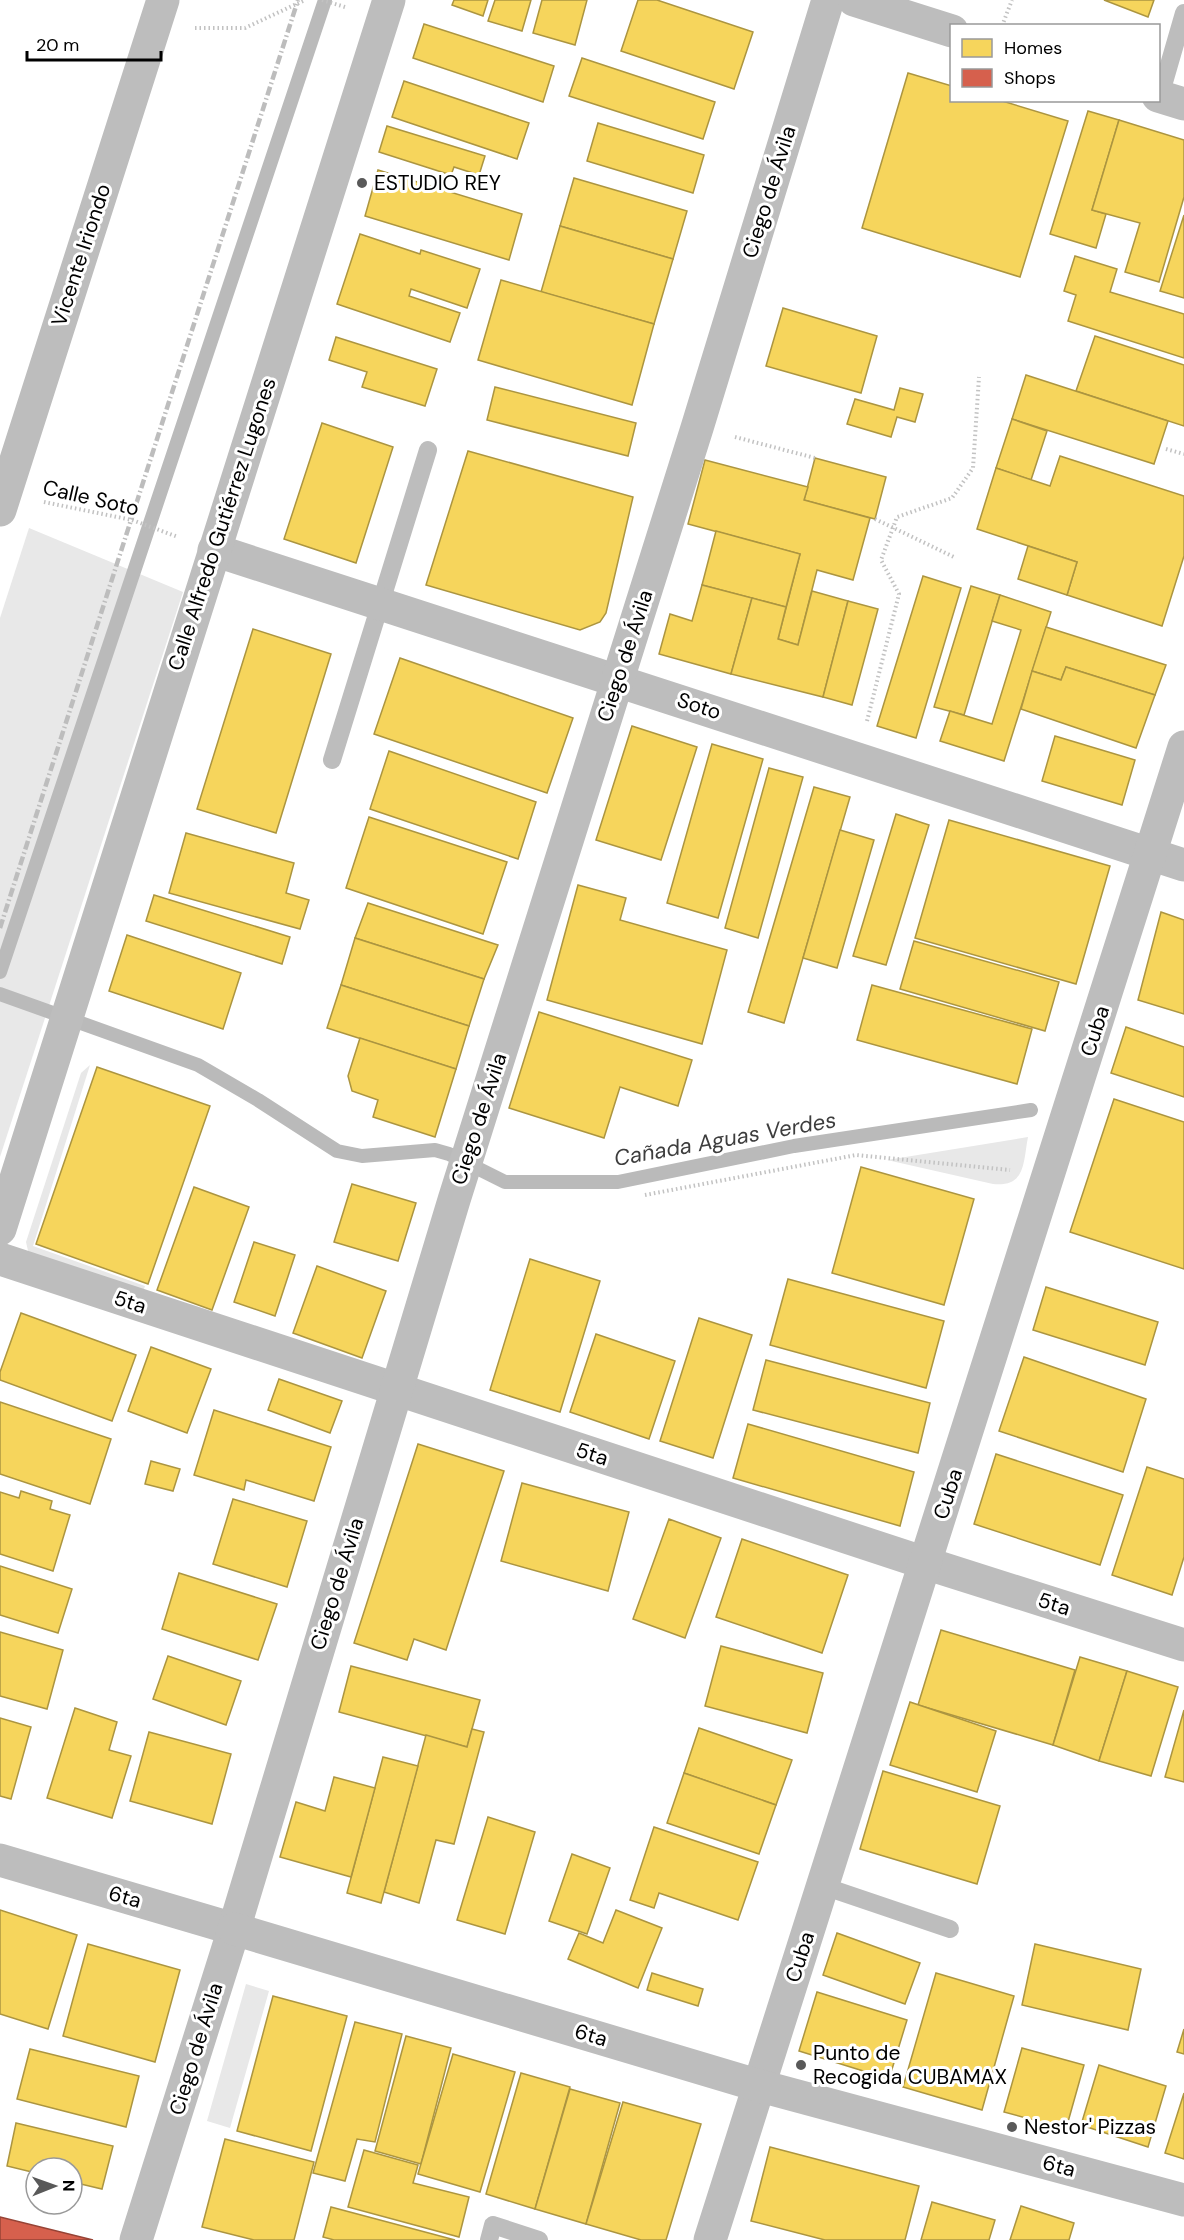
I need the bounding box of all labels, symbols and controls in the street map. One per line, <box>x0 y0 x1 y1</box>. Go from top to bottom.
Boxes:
scale bar <box>27 24 160 62</box>
legend <box>950 24 1160 102</box>
text: 20 m <box>36 33 79 57</box>
text: Homes <box>1004 36 1062 60</box>
text: Shops <box>1004 66 1056 90</box>
street label: Ciego de Ávila <box>736 122 802 262</box>
place label: ESTUDIO REY <box>374 169 501 197</box>
marker: ESTUDIO REY <box>355 176 369 190</box>
street label: Vicente Iriondo <box>45 180 117 330</box>
street label: Calle Alfredo Gutiérrez Lugones <box>161 374 283 674</box>
street label: Calle Soto <box>40 473 142 523</box>
street label: Ciego de Ávila <box>591 586 659 726</box>
street label: Soto <box>673 686 725 726</box>
street label: Cuba <box>1074 1002 1116 1060</box>
street label: Ciego de Ávila <box>445 1049 513 1189</box>
water label: Cañada Aguas Verdes <box>612 1105 838 1173</box>
street label: 5ta <box>110 1284 150 1320</box>
street label: 5ta <box>572 1436 612 1472</box>
street label: Cuba <box>927 1465 969 1523</box>
street label: Ciego de Ávila <box>304 1514 370 1654</box>
street label: 5ta <box>1034 1586 1074 1622</box>
street label: 6ta <box>105 1879 145 1915</box>
street label: Cuba <box>779 1928 821 1986</box>
street label: Ciego de Ávila <box>163 1979 229 2119</box>
street label: 6ta <box>571 2017 611 2053</box>
place label: Punto de Recogida CUBAMAX <box>813 2039 1007 2091</box>
marker: Punto de Recogida CUBAMAX <box>794 2058 808 2072</box>
place label: Nestor' Pizzas <box>1024 2113 1156 2141</box>
marker: Nestor' Pizzas <box>1005 2120 1019 2134</box>
street label: 6ta <box>1040 2148 1078 2184</box>
north arrow <box>24 2156 84 2216</box>
text: N <box>58 2180 79 2192</box>

